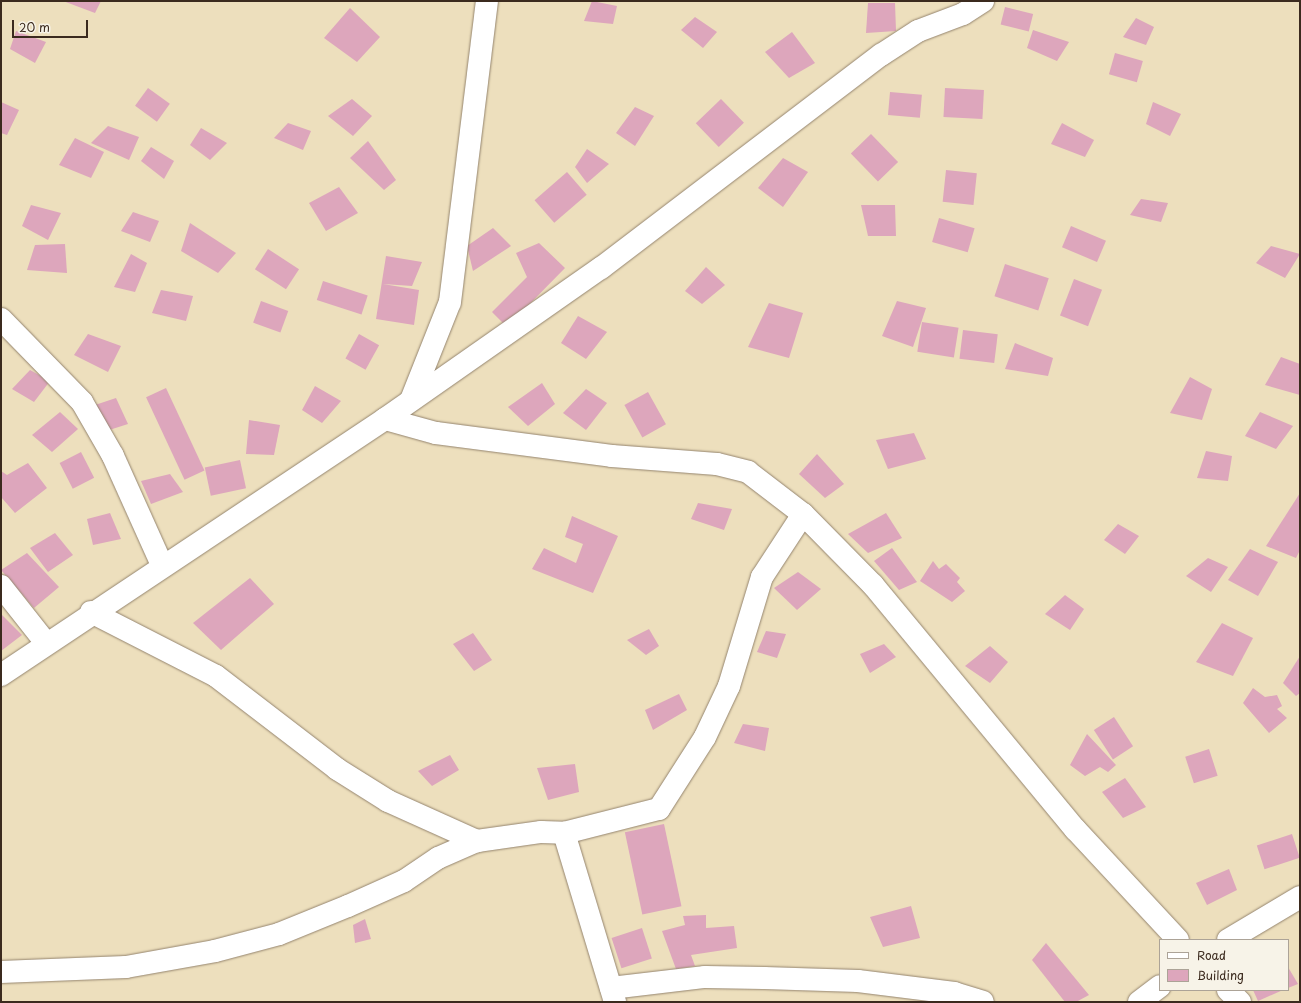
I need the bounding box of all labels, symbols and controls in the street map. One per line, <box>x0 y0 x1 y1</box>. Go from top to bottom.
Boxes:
scale bar <box>14 12 90 38</box>
text: 20 m <box>19 18 50 36</box>
legend <box>1159 939 1289 991</box>
text: Road <box>1197 946 1226 964</box>
text: Building <box>1197 966 1244 984</box>

